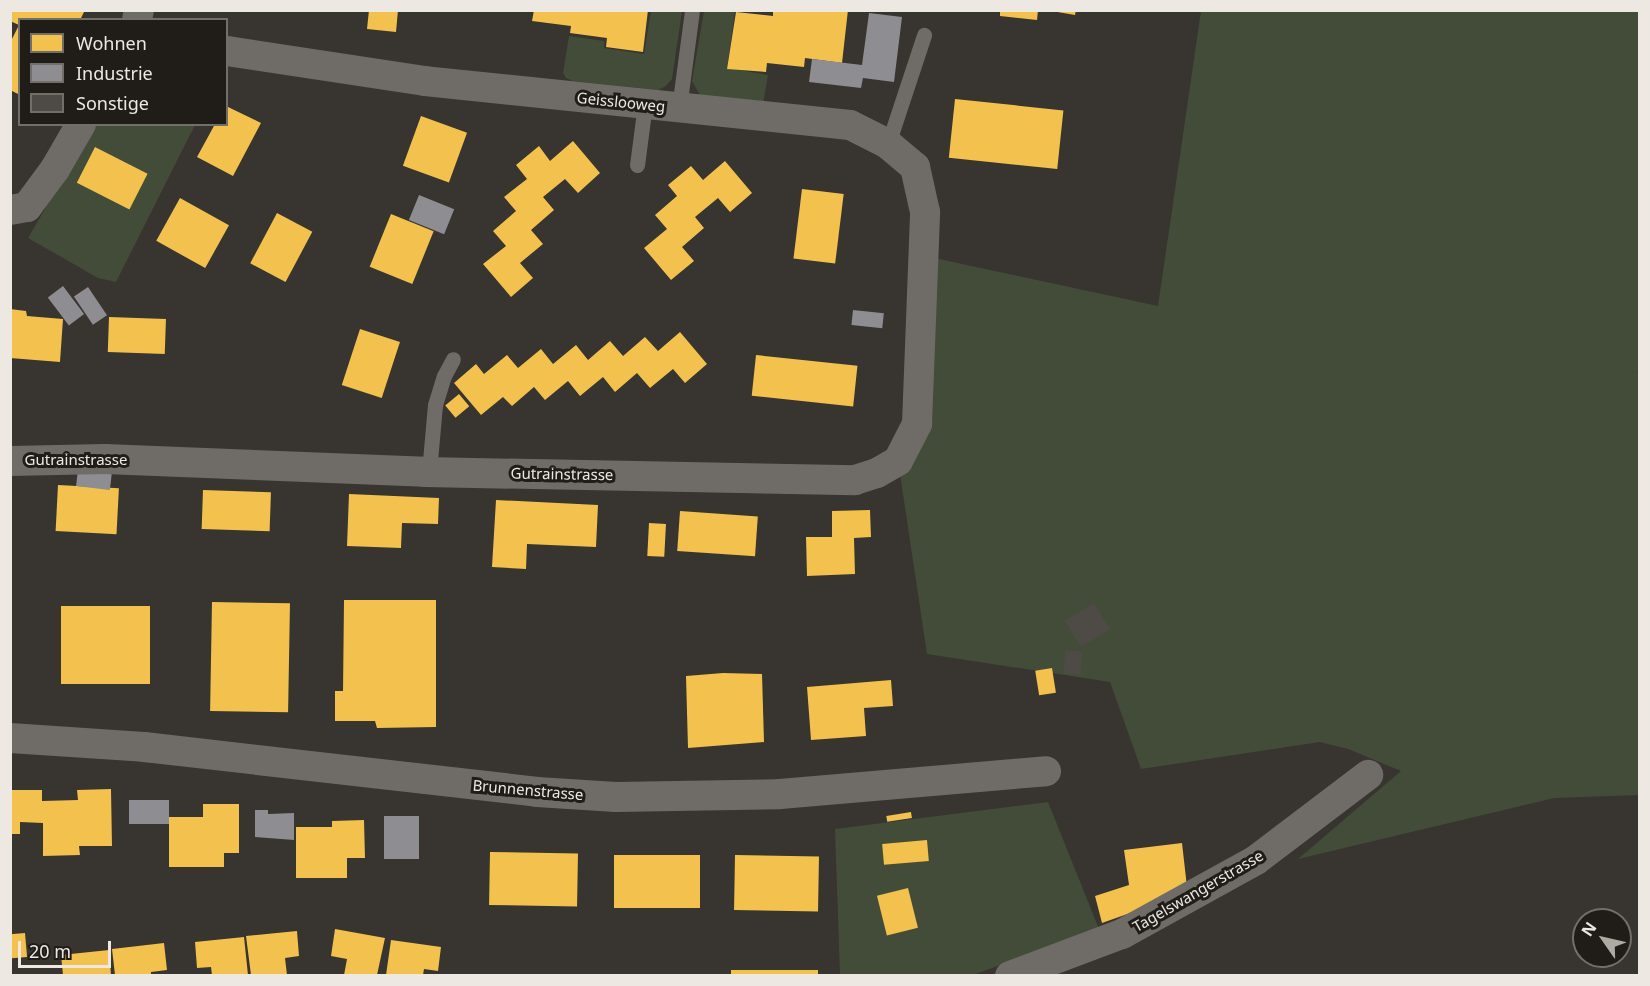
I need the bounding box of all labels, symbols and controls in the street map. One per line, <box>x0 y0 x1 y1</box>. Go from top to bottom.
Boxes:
legend <box>18 18 228 126</box>
text: Wohnen <box>76 31 147 55</box>
text: Industrie <box>76 61 153 85</box>
street label: Geisslooweg <box>576 88 666 116</box>
text: Sonstige <box>76 91 149 115</box>
street label: Gutrainstrasse <box>25 451 127 469</box>
street label: Gutrainstrasse <box>510 464 614 484</box>
street label: Brunnenstrasse <box>472 776 584 804</box>
street label: Tagelswangerstrasse <box>1130 846 1266 936</box>
north arrow <box>1572 908 1632 968</box>
text: N <box>1576 918 1601 941</box>
scale bar <box>21 929 114 967</box>
text: 20 m <box>29 939 71 963</box>

